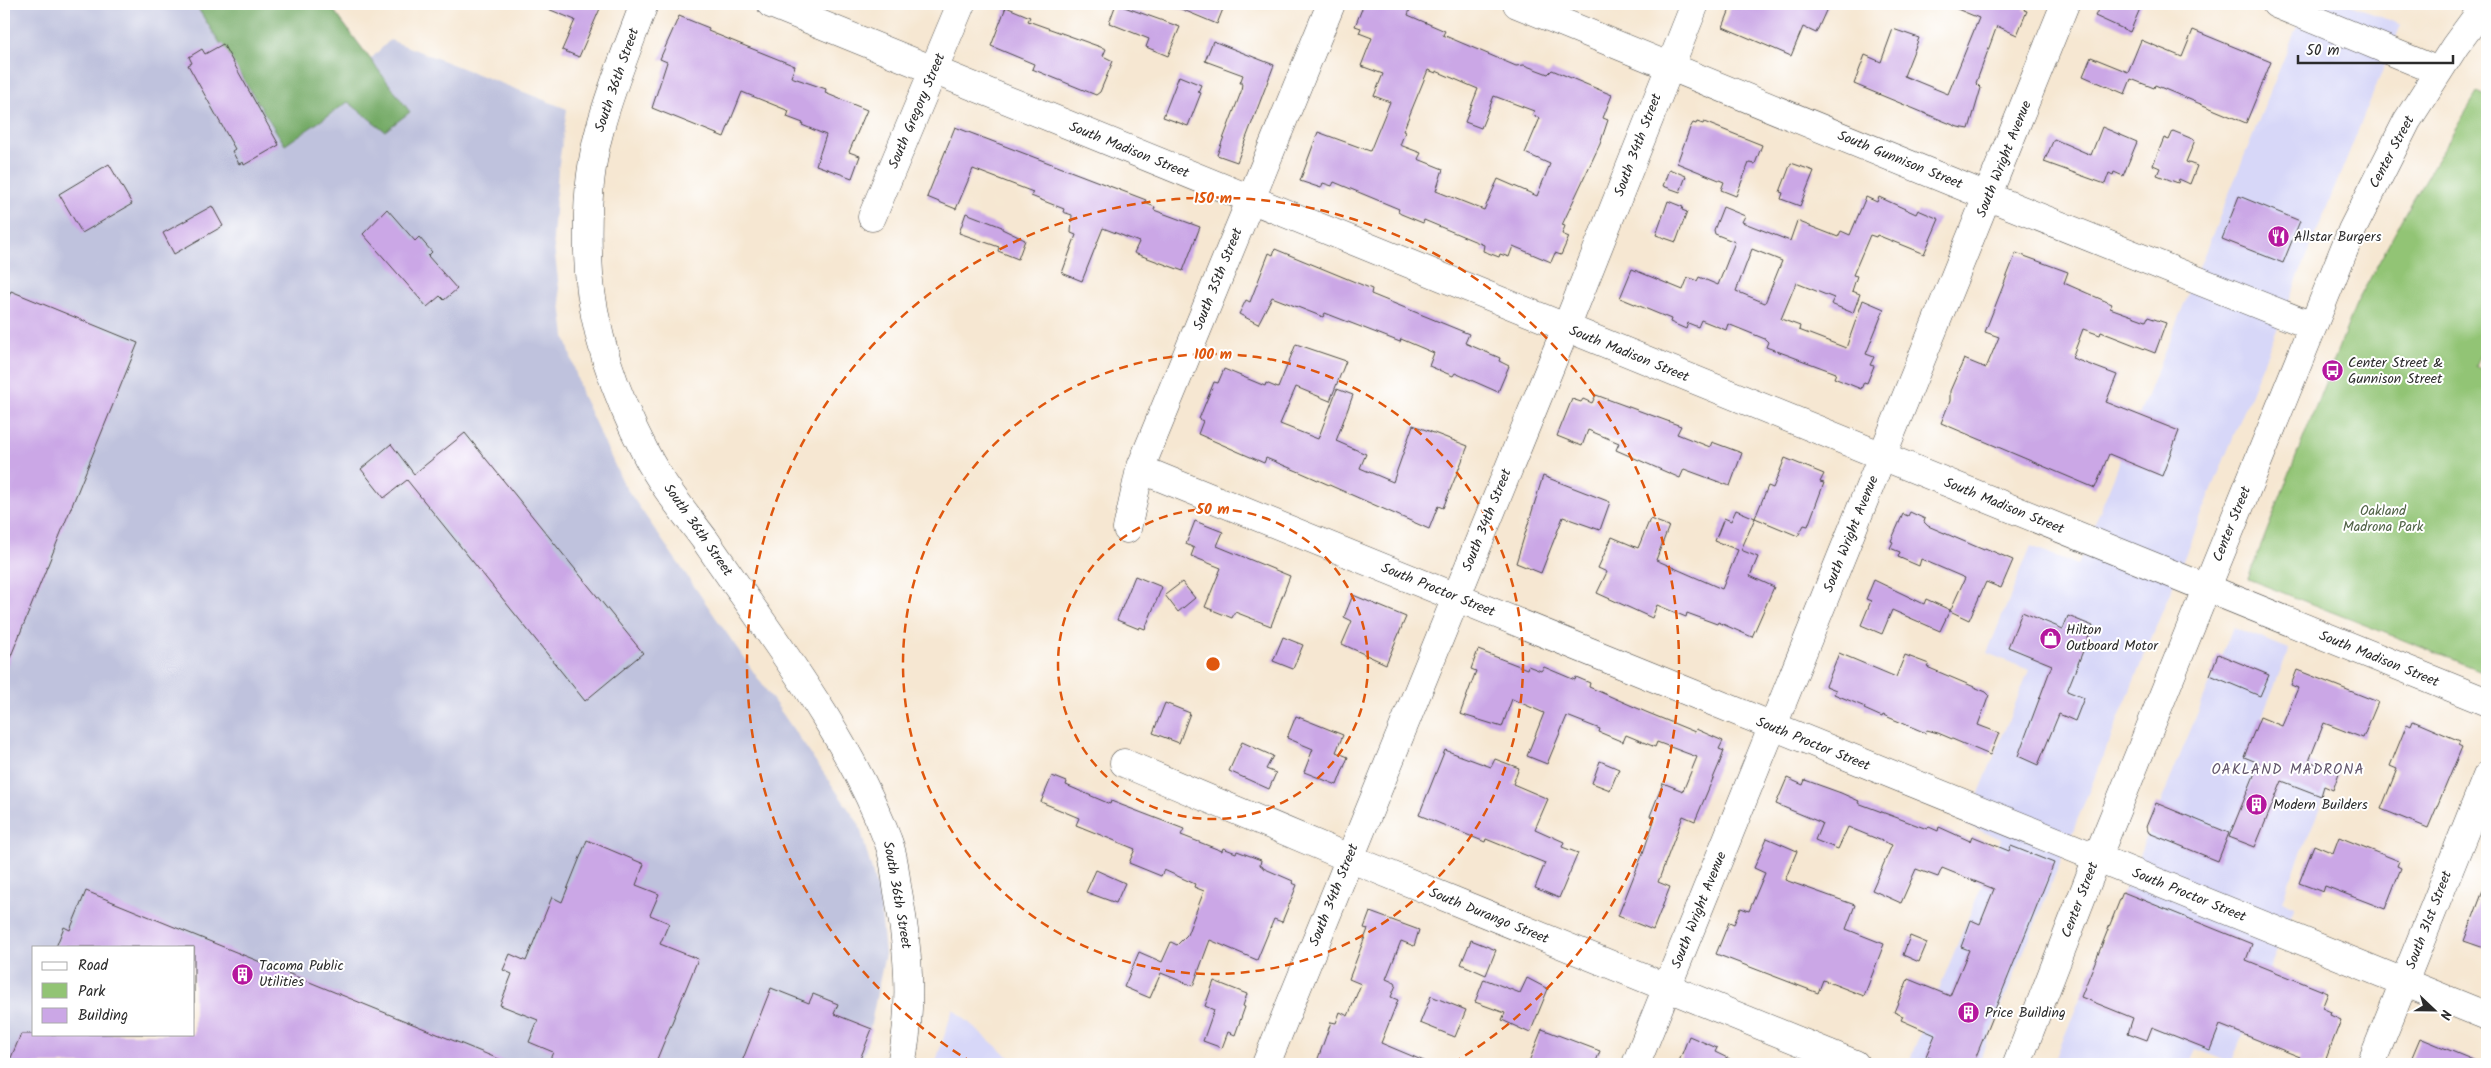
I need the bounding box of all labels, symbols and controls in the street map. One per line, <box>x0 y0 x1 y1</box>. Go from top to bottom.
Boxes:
street label: South 36th Street <box>589 24 645 135</box>
scale bar <box>2298 32 2454 64</box>
text: 50 m <box>2306 39 2340 63</box>
street label: South Gregory Street <box>883 49 952 172</box>
street label: South 34th Street <box>1608 90 1668 200</box>
street label: South Wright Avenue <box>1971 97 2038 221</box>
street label: Center Street <box>2364 111 2421 192</box>
street label: South Madison Street <box>1066 116 1193 184</box>
street label: South Gunnison Street <box>1834 125 1967 195</box>
text: 150 m <box>1194 187 1232 211</box>
street label: South 35th Street <box>1187 224 1249 333</box>
restaurant icon: Allstar Burgers <box>2266 225 2290 249</box>
place label: Allstar Burgers <box>2294 226 2381 248</box>
street label: South Madison Street <box>1566 320 1693 388</box>
text: 100 m <box>1194 343 1232 367</box>
place label: Center Street & Gunnison Street <box>2348 352 2443 390</box>
bus stop icon: Center Street & Gunnison Street <box>2320 359 2344 383</box>
street label: South 34th Street <box>1456 465 1518 575</box>
street label: South Wright Avenue <box>1818 472 1885 596</box>
street label: South Madison Street <box>1941 472 2068 540</box>
street label: South 36th Street <box>658 479 739 581</box>
street label: Center Street <box>2207 482 2257 565</box>
text: 50 m <box>1195 498 1230 522</box>
park label: Oakland Madrona Park <box>2343 500 2424 538</box>
street label: South Proctor Street <box>1378 557 1499 623</box>
place label: Hilton Outboard Motor <box>2066 619 2159 657</box>
street label: South Madison Street <box>2316 625 2443 693</box>
shop icon: Hilton Outboard Motor <box>2038 626 2062 650</box>
centre of rings <box>1204 655 1222 673</box>
street label: South Proctor Street <box>1753 711 1874 777</box>
district label: OAKLAND MADRONA <box>2211 758 2365 782</box>
building icon: Modern Builders <box>2245 793 2269 817</box>
place label: Modern Builders <box>2273 794 2368 816</box>
street label: South 36th Street <box>877 839 917 951</box>
street label: South 34th Street <box>1303 840 1365 950</box>
street label: South Wright Avenue <box>1666 848 1733 972</box>
street label: Center Street <box>2055 858 2105 941</box>
street label: South Proctor Street <box>2129 862 2250 928</box>
street label: South 31st Street <box>2400 867 2458 972</box>
street label: South Durango Street <box>1426 882 1553 950</box>
legend <box>32 946 195 1036</box>
text: Road <box>78 954 109 978</box>
place label: Tacoma Public Utilities <box>259 955 344 993</box>
building icon: Tacoma Public Utilities <box>231 962 255 986</box>
text: Park <box>78 980 106 1004</box>
north arrow <box>2408 986 2458 1036</box>
building icon: Price Building <box>1957 1001 1981 1025</box>
place label: Price Building <box>1985 1002 2066 1024</box>
text: Building <box>78 1004 128 1028</box>
text: N <box>2433 1006 2457 1023</box>

